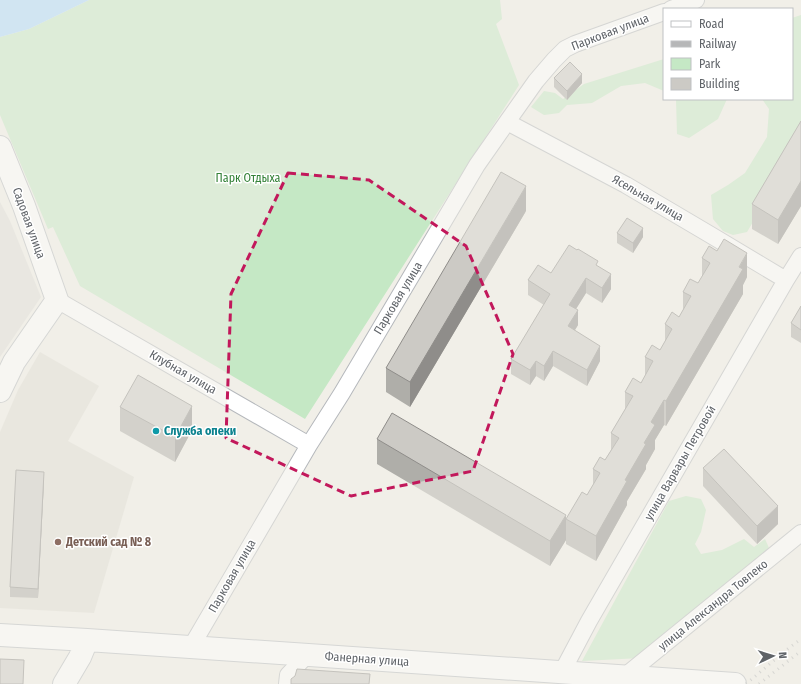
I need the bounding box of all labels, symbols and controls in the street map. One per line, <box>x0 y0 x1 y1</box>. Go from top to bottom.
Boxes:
legend <box>663 8 793 100</box>
street label: Парковая улица <box>569 11 651 53</box>
text: Road <box>699 17 724 31</box>
text: Railway <box>699 37 737 51</box>
text: Park <box>699 57 721 71</box>
text: Building <box>699 77 740 91</box>
park label: Парк Отдыха <box>216 171 281 185</box>
street label: Ясельная улица <box>610 172 686 224</box>
street label: Садовая улица <box>10 185 48 261</box>
street label: Парковая улица <box>371 259 425 337</box>
street label: Клубная улица <box>147 347 219 397</box>
street label: улица Варвары Петровой <box>641 403 719 523</box>
place label: Служба опеки <box>164 424 236 438</box>
marker: Служба опеки <box>151 426 161 436</box>
place label: Детский сад № 8 <box>65 535 152 549</box>
marker: Детский сад № 8 <box>53 537 63 547</box>
street label: Парковая улица <box>205 537 259 615</box>
street label: улица Александра Товпеко <box>656 557 770 653</box>
north arrow <box>753 636 793 676</box>
street label: Фанерная улица <box>324 649 410 669</box>
text: N <box>776 652 789 659</box>

